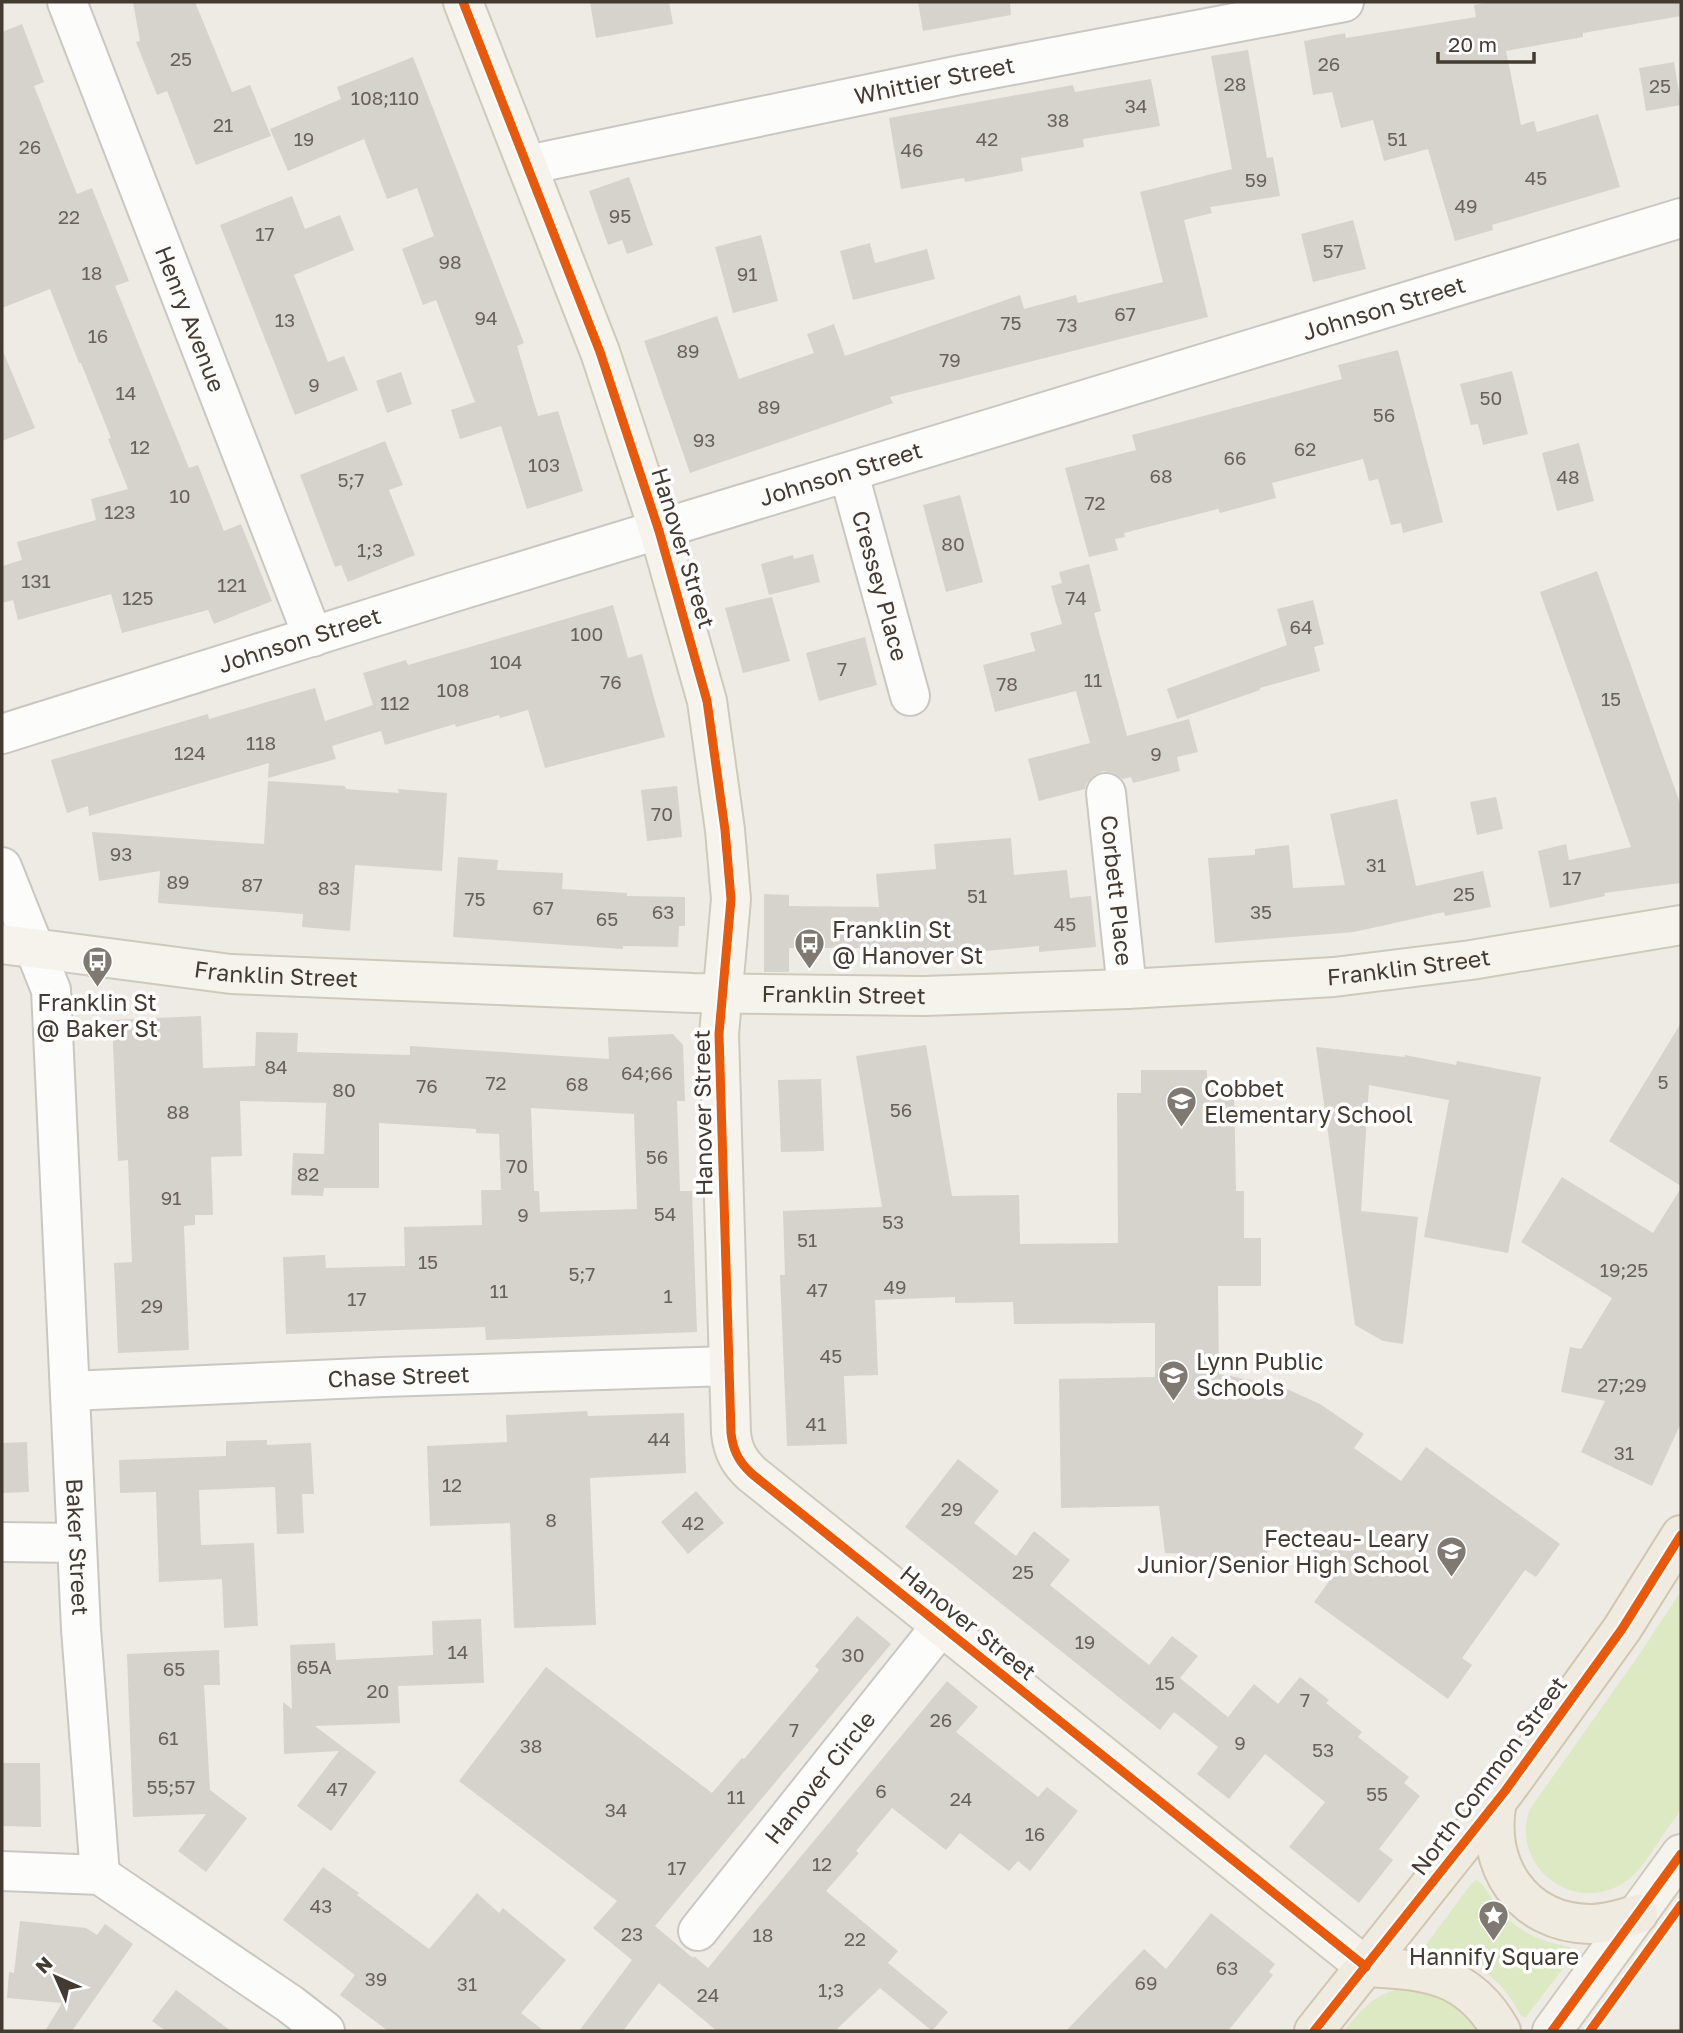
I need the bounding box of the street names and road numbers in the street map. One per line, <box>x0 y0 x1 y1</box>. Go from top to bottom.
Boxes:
street label: Whittier Street <box>851 50 1017 110</box>
street label: Henry Avenue <box>150 242 232 396</box>
street label: Johnson Street <box>1299 270 1469 346</box>
street label: Johnson Street <box>755 435 925 511</box>
street label: Hanover Street <box>646 464 722 631</box>
street label: Cressey Place <box>847 507 915 664</box>
street label: Johnson Street <box>215 601 384 678</box>
street label: Corbett Place <box>1095 814 1139 967</box>
street label: Franklin Street <box>1326 942 1492 990</box>
street label: Franklin Street <box>193 954 359 992</box>
street label: Franklin Street <box>761 979 926 1009</box>
street label: Hanover Street <box>687 1030 717 1197</box>
street label: Chase Street <box>327 1359 470 1392</box>
street label: Baker Street <box>61 1478 95 1616</box>
street label: Hanover Street <box>895 1559 1042 1686</box>
street label: North Common Street <box>1404 1670 1572 1880</box>
street label: Hanover Circle <box>758 1705 881 1849</box>

